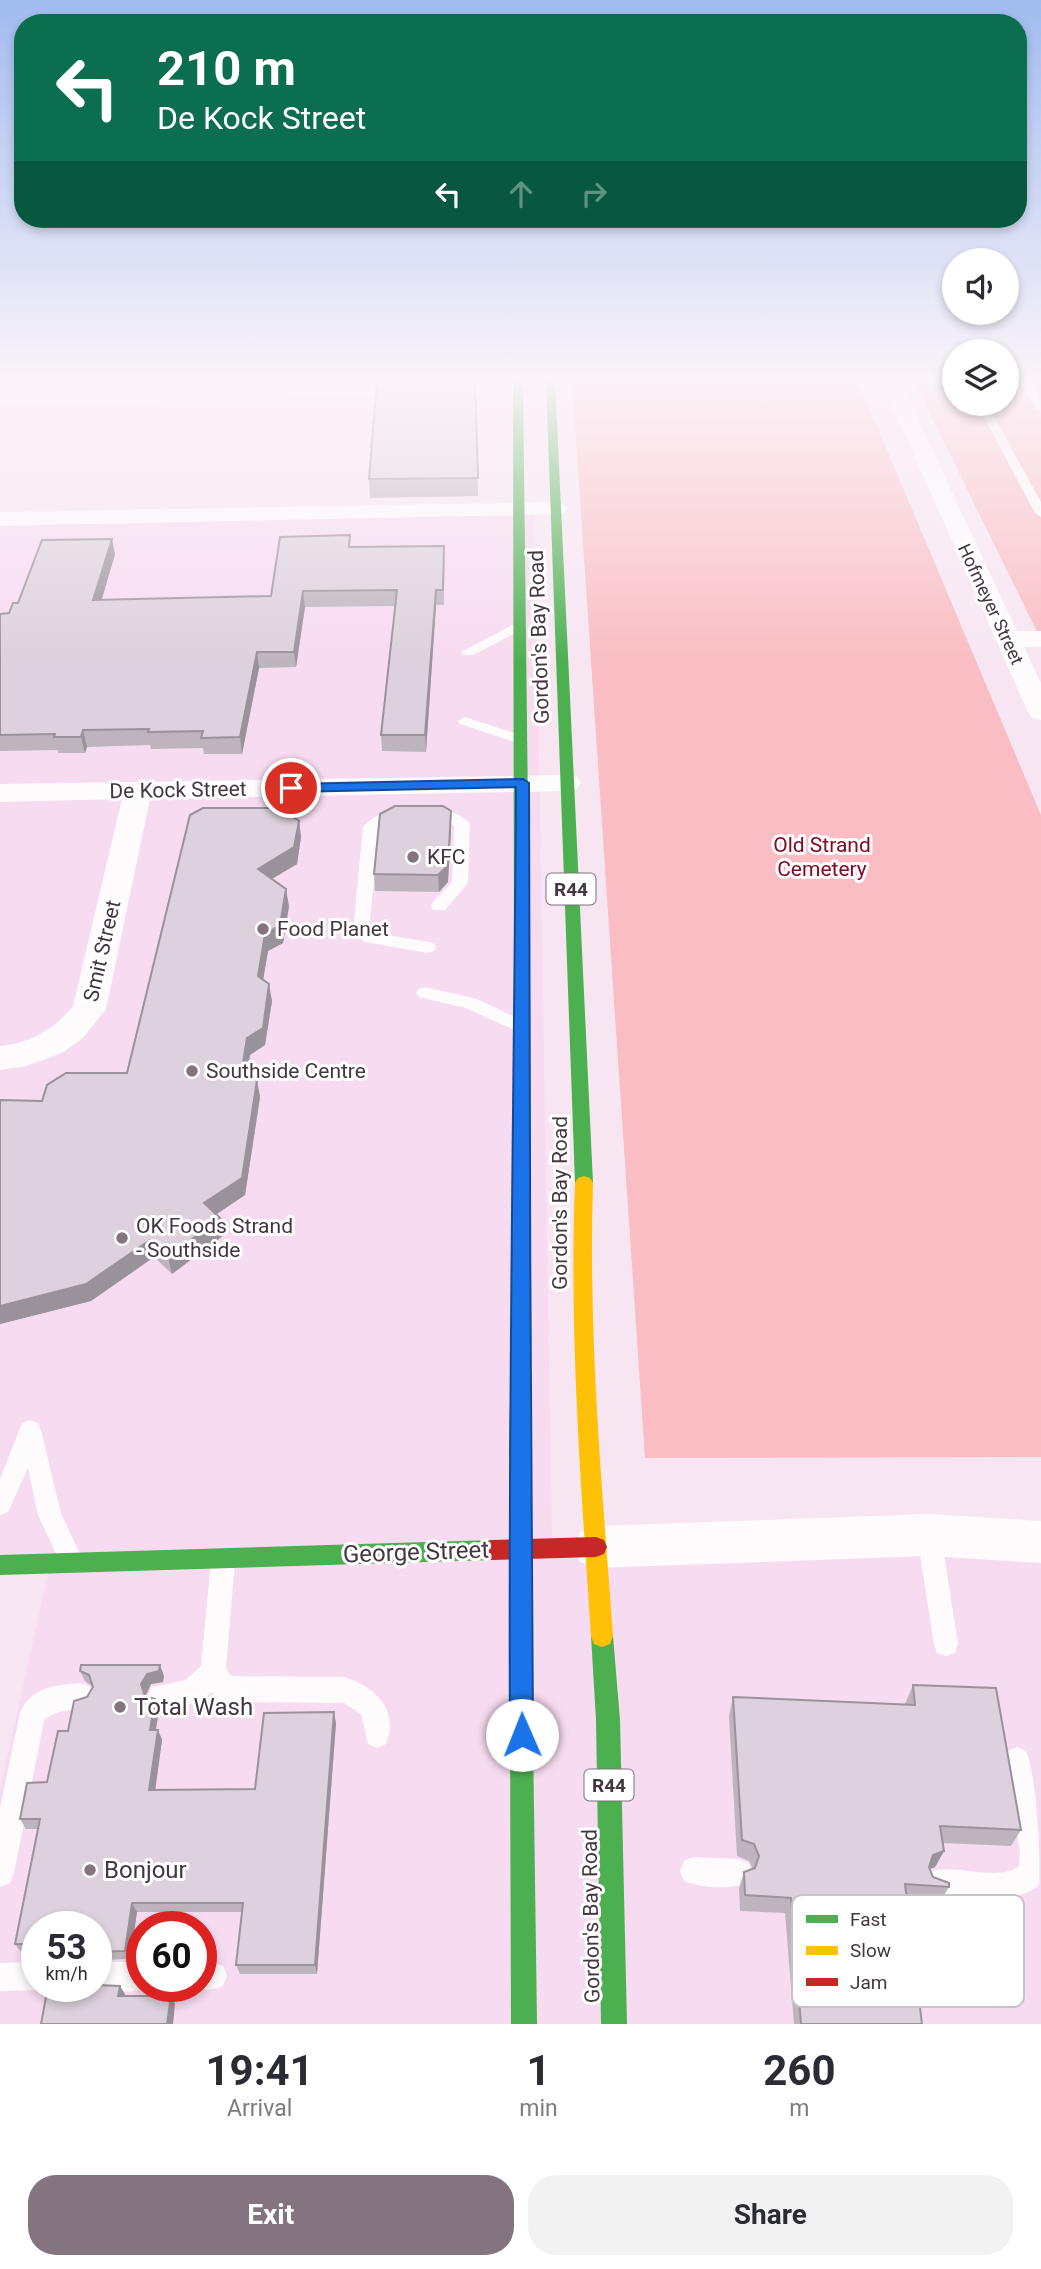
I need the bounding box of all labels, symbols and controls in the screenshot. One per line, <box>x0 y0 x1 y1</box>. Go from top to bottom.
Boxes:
text: 210 m <box>157 40 296 97</box>
icon: left <box>42 42 133 133</box>
text: De Kock Street <box>157 99 366 137</box>
icon: left <box>429 175 467 213</box>
icon: ahead <box>502 175 540 213</box>
icon: right <box>575 175 613 213</box>
map controls <box>942 248 1019 416</box>
button: sound <box>942 248 1019 325</box>
button: layers <box>942 339 1019 416</box>
street label: Hofmeyer Street <box>954 540 1028 668</box>
street label: Gordon's Bay Road <box>524 550 554 724</box>
pin <box>261 758 321 818</box>
icon: arrive <box>272 769 310 807</box>
street label: De Kock Street <box>109 777 247 803</box>
park label: Old Strand Cemetery <box>773 833 871 881</box>
place label: KFC <box>427 845 465 869</box>
marker: KFC <box>405 849 421 865</box>
road number: R44 <box>546 874 596 904</box>
street label: Smit Street <box>79 898 125 1004</box>
place label: Food Planet <box>277 917 389 941</box>
marker: Food Planet <box>255 921 271 937</box>
place label: Southside Centre <box>206 1059 366 1083</box>
marker: Southside Centre <box>184 1063 200 1079</box>
street label: Gordon's Bay Road <box>548 1116 572 1290</box>
place label: OK Foods Strand - Southside <box>136 1214 293 1262</box>
marker: OK Foods Strand - Southside <box>114 1230 130 1246</box>
street label: George Street <box>342 1535 490 1569</box>
place label: Total Wash <box>134 1693 253 1721</box>
position arrow <box>485 1698 559 1772</box>
marker: Total Wash <box>112 1699 128 1715</box>
road number: R44 <box>584 1770 634 1800</box>
street label: Gordon's Bay Road <box>577 1829 605 2003</box>
place label: Bonjour <box>104 1856 187 1884</box>
marker: Bonjour <box>82 1862 98 1878</box>
legend <box>792 1895 1024 2007</box>
text: Fast <box>850 1908 887 1931</box>
speed limit sign: 60 <box>126 1911 217 2002</box>
text: 53 <box>46 1927 87 1968</box>
text: Slow <box>850 1939 891 1962</box>
text: km/h <box>45 1963 88 1984</box>
text: Jam <box>850 1971 887 1994</box>
text: 19:41 <box>206 2046 314 2095</box>
text: 1 <box>526 2046 551 2095</box>
text: 260 <box>763 2046 836 2095</box>
text: Arrival <box>227 2095 292 2122</box>
text: min <box>519 2095 558 2122</box>
text: m <box>789 2095 809 2122</box>
button: Exit <box>28 2175 514 2255</box>
button: Share <box>528 2175 1013 2255</box>

